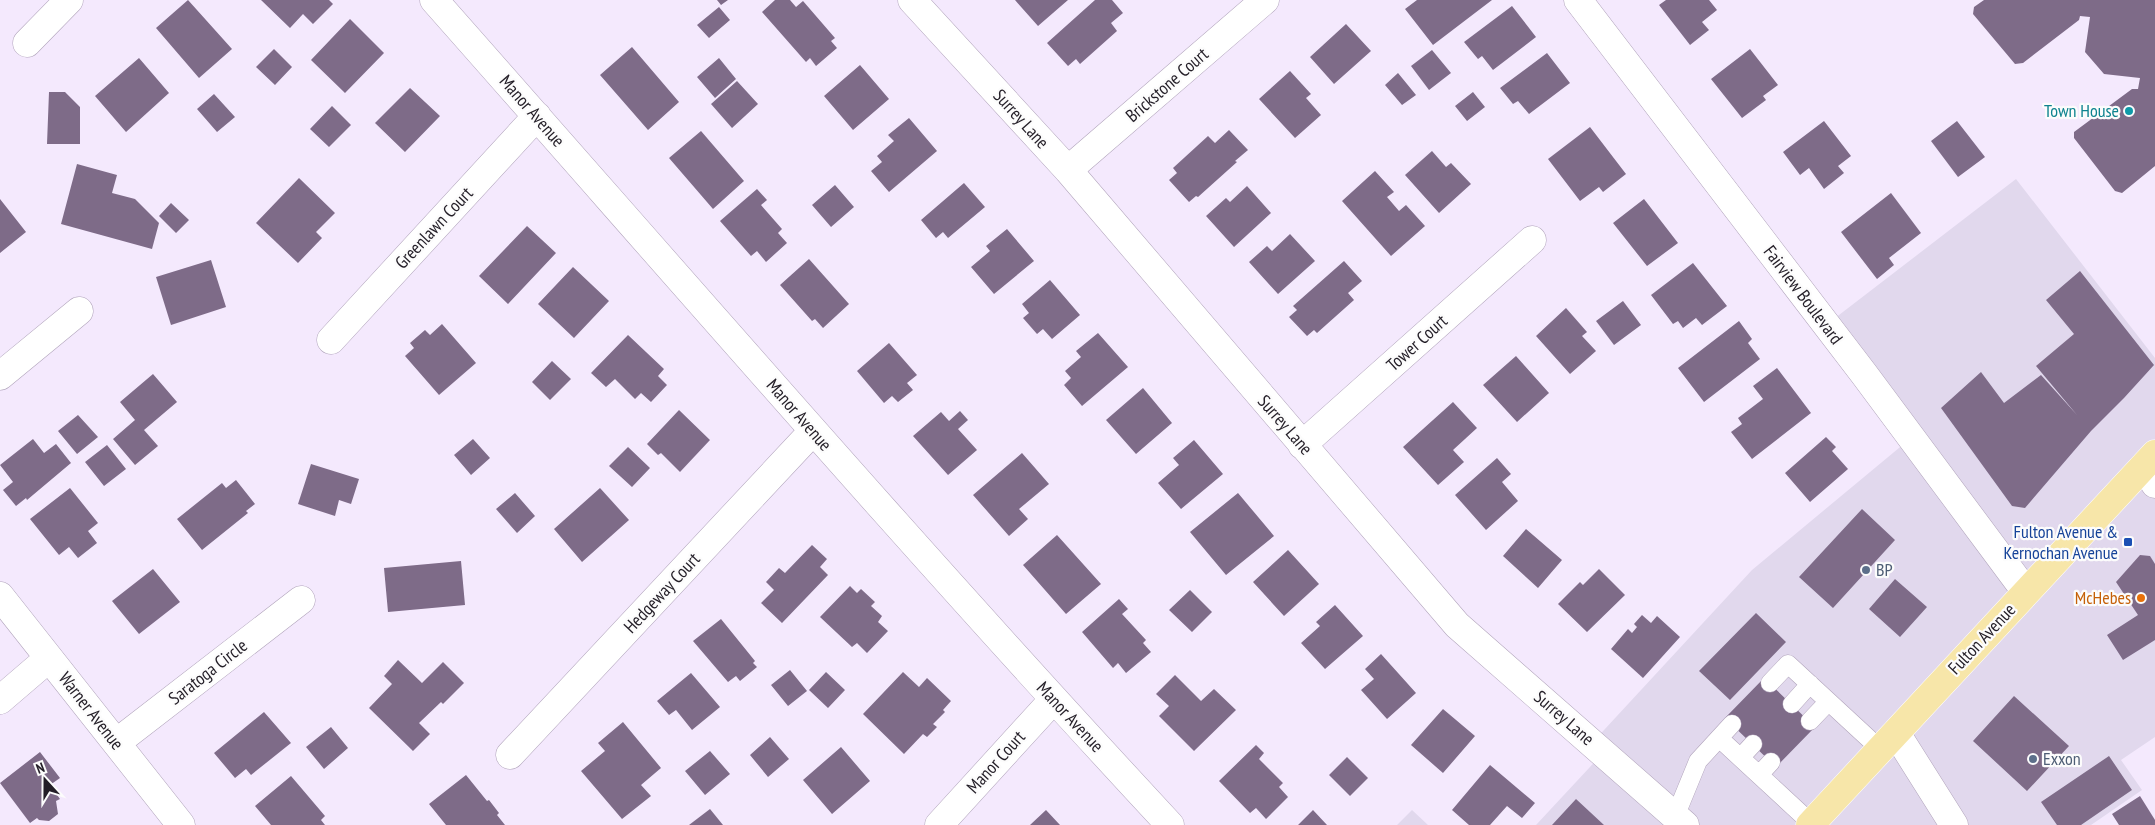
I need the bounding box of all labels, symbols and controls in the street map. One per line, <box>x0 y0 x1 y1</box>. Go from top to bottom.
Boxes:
street label: Brickstone Court <box>1121 42 1213 127</box>
street label: Manor Avenue <box>495 70 570 151</box>
street label: Surrey Lane <box>989 84 1054 153</box>
place label: Town House <box>2044 99 2119 122</box>
marker: Town House <box>2123 105 2135 117</box>
street label: Greenlawn Court <box>390 182 477 273</box>
street label: Fairview Boulevard <box>1759 241 1848 349</box>
street label: Tower Court <box>1381 309 1452 376</box>
street label: Manor Avenue <box>762 374 837 455</box>
street label: Surrey Lane <box>1253 390 1318 460</box>
place label: Fulton Avenue & Kernochan Avenue <box>2004 520 2118 564</box>
marker: Fulton Avenue & Kernochan Avenue <box>2122 536 2134 548</box>
street label: Hedgeway Court <box>619 548 705 638</box>
place label: BP <box>1876 558 1893 581</box>
marker: BP <box>1860 564 1872 576</box>
place label: McHebes <box>2075 586 2131 609</box>
marker: McHebes <box>2135 592 2147 604</box>
street label: Fulton Avenue <box>1943 598 2020 679</box>
street label: Saratoga Circle <box>164 634 252 709</box>
street label: Warner Avenue <box>54 667 129 754</box>
street label: Manor Avenue <box>1032 677 1109 757</box>
street label: Surrey Lane <box>1529 685 1599 750</box>
street label: Manor Court <box>961 725 1030 798</box>
place label: Exxon <box>2043 747 2081 770</box>
marker: Exxon <box>2027 753 2039 765</box>
north arrow <box>20 755 70 805</box>
text: N <box>34 758 47 778</box>

